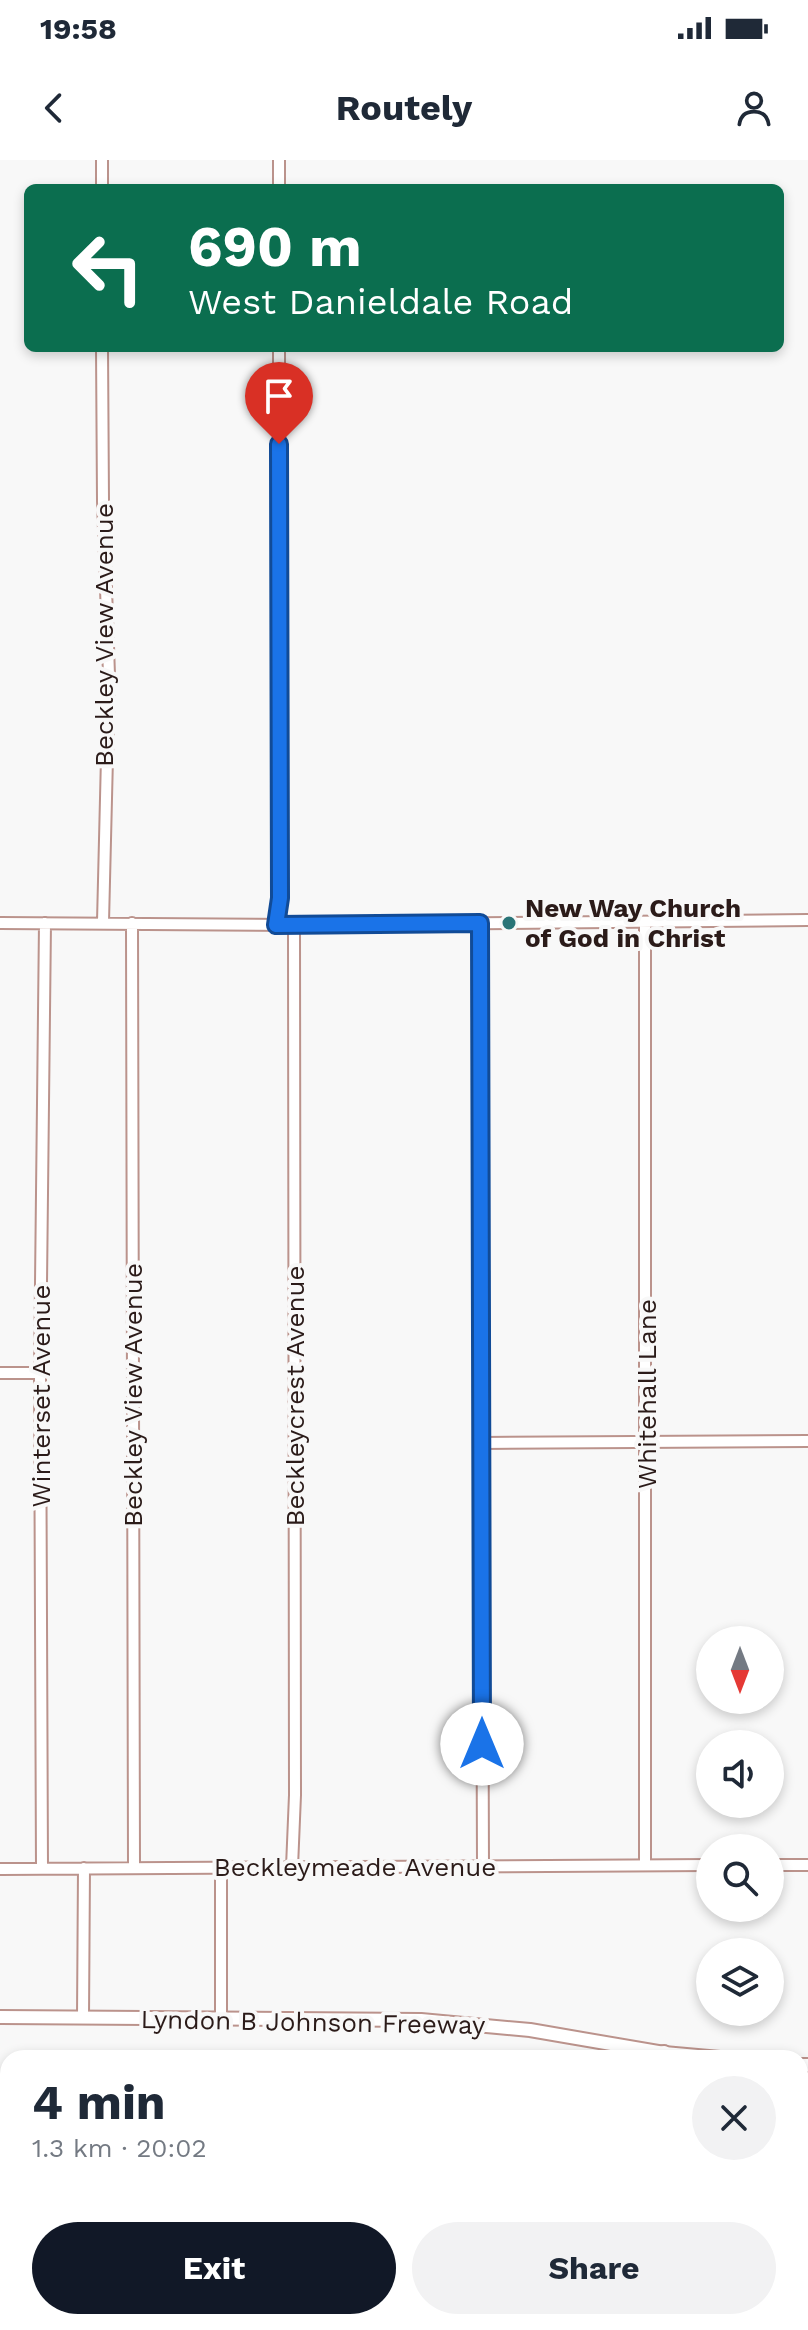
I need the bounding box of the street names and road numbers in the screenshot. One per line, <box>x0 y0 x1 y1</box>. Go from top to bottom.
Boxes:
street label: Beckley View Avenue <box>89 503 119 767</box>
street label: Beckley View Avenue <box>118 1263 148 1527</box>
street label: Beckleycrest Avenue <box>280 1265 310 1527</box>
street label: Winterset Avenue <box>26 1285 56 1507</box>
street label: Whitehall Lane <box>632 1299 662 1489</box>
street label: Beckleymeade Avenue <box>214 1852 496 1882</box>
street label: Lyndon B Johnson Freeway <box>140 2004 486 2040</box>

